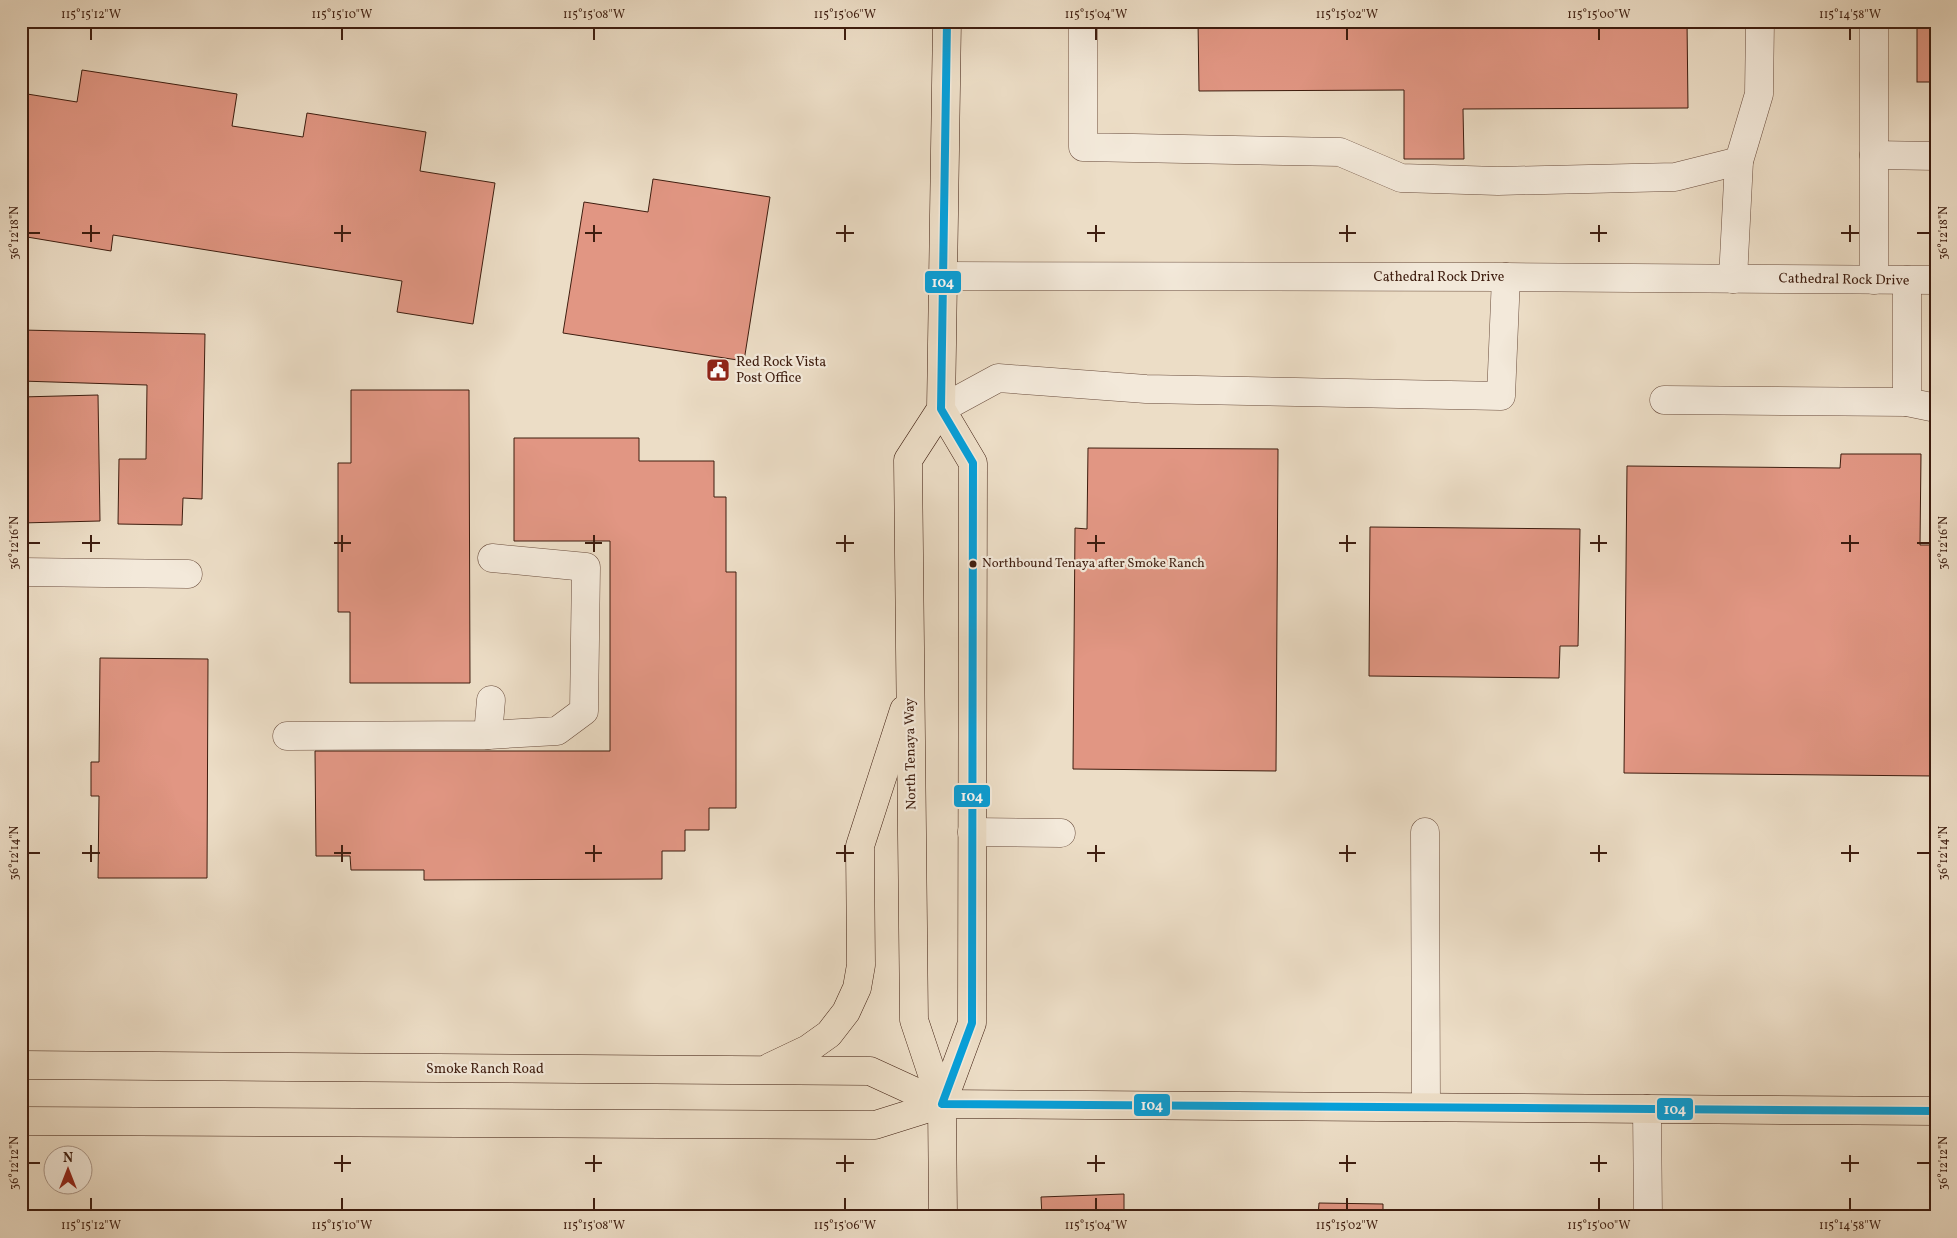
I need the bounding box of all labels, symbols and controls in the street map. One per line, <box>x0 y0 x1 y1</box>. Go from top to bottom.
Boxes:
text: 115°15'12"W <box>61 7 121 23</box>
text: 115°15'10"W <box>312 7 372 23</box>
text: 115°15'08"W <box>563 7 625 23</box>
text: 115°15'06"W <box>814 7 876 23</box>
text: 115°15'04"W <box>1065 7 1127 23</box>
text: 115°15'02"W <box>1316 7 1378 23</box>
text: 115°15'00"W <box>1567 7 1631 23</box>
text: 115°14'58"W <box>1819 7 1881 23</box>
text: 36°12'18"N <box>7 206 23 260</box>
text: 36°12'18"N <box>1936 206 1952 260</box>
street label: Cathedral Rock Drive <box>1374 268 1505 287</box>
street label: Cathedral Rock Drive <box>1778 269 1910 291</box>
line badge: 104 <box>924 270 962 294</box>
text: 104 <box>932 274 955 293</box>
place label: Red Rock Vista Post Office <box>736 353 826 388</box>
public building icon: Red Rock Vista Post Office <box>705 357 731 383</box>
text: 36°12'16"N <box>7 516 23 570</box>
text: 36°12'16"N <box>1936 516 1952 570</box>
place label: Northbound Tenaya after Smoke Ranch <box>982 555 1205 573</box>
marker: Northbound Tenaya after Smoke Ranch <box>968 559 978 569</box>
street label: North Tenaya Way <box>901 697 921 810</box>
line badge: 104 <box>953 784 991 808</box>
text: 104 <box>961 788 984 807</box>
text: 36°12'14"N <box>7 826 23 880</box>
text: 36°12'14"N <box>1936 826 1952 880</box>
street label: Smoke Ranch Road <box>426 1060 544 1079</box>
line badge: 104 <box>1133 1093 1171 1117</box>
text: 104 <box>1141 1097 1164 1116</box>
line badge: 104 <box>1656 1097 1694 1121</box>
text: 104 <box>1664 1101 1687 1120</box>
text: 36°12'12"N <box>7 1136 23 1190</box>
text: 36°12'12"N <box>1936 1136 1952 1190</box>
north arrow <box>42 1146 92 1196</box>
text: N <box>63 1149 73 1168</box>
text: 115°15'12"W <box>61 1218 121 1234</box>
text: 115°15'10"W <box>312 1218 372 1234</box>
text: 115°15'08"W <box>563 1218 625 1234</box>
text: 115°15'06"W <box>814 1218 876 1234</box>
text: 115°15'04"W <box>1065 1218 1127 1234</box>
text: 115°15'02"W <box>1316 1218 1378 1234</box>
text: 115°15'00"W <box>1567 1218 1631 1234</box>
text: 115°14'58"W <box>1819 1218 1881 1234</box>

